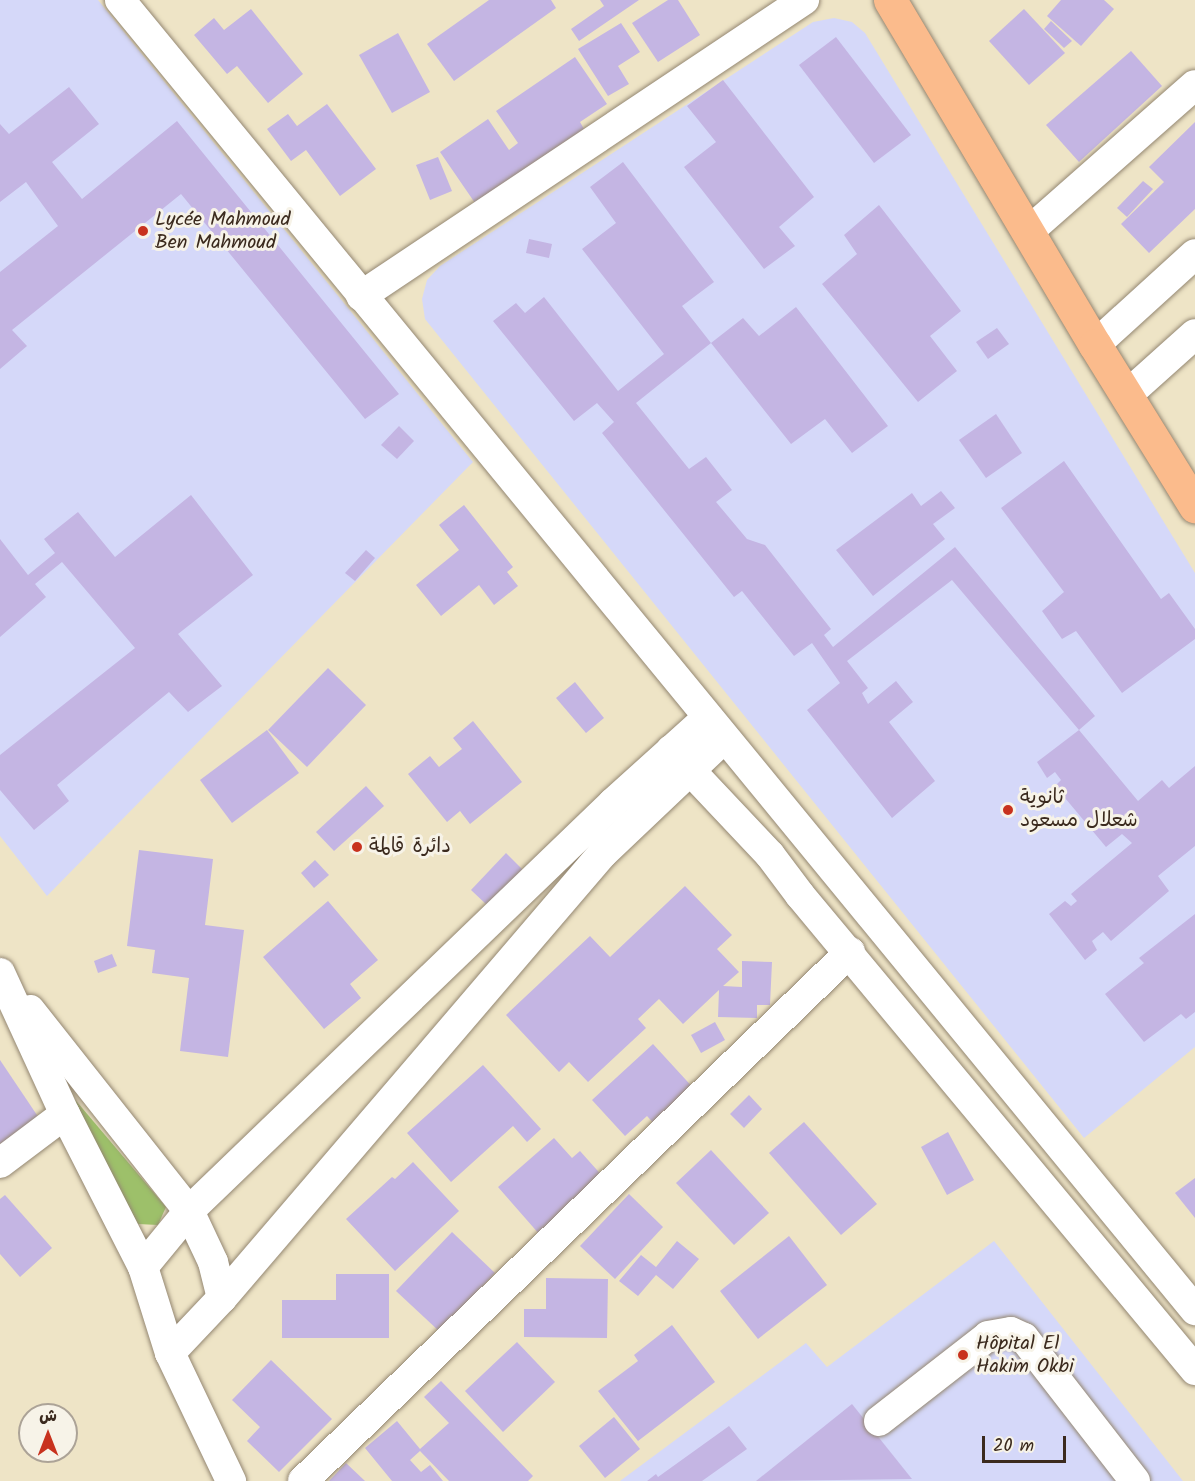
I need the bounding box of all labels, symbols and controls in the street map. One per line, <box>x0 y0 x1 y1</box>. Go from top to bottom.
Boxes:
place label: Lycée Mahmoud Ben Mahmoud <box>155 208 290 255</box>
marker: Lycée Mahmoud Ben Mahmoud <box>136 224 150 238</box>
place label: ثانوية شعلال مسعود <box>1020 786 1138 833</box>
marker: ثانوية شعلال مسعود <box>1001 803 1015 817</box>
place label: دائرة قالمة <box>369 835 451 859</box>
marker: دائرة قالمة <box>350 840 364 854</box>
place label: Hôpital El Hakim Okbi <box>976 1332 1074 1379</box>
marker: Hôpital El Hakim Okbi <box>954 1346 972 1364</box>
north arrow <box>18 1403 78 1463</box>
text: ش <box>39 1404 57 1429</box>
scale bar <box>985 1424 1069 1462</box>
text: 20 m <box>993 1432 1034 1461</box>

